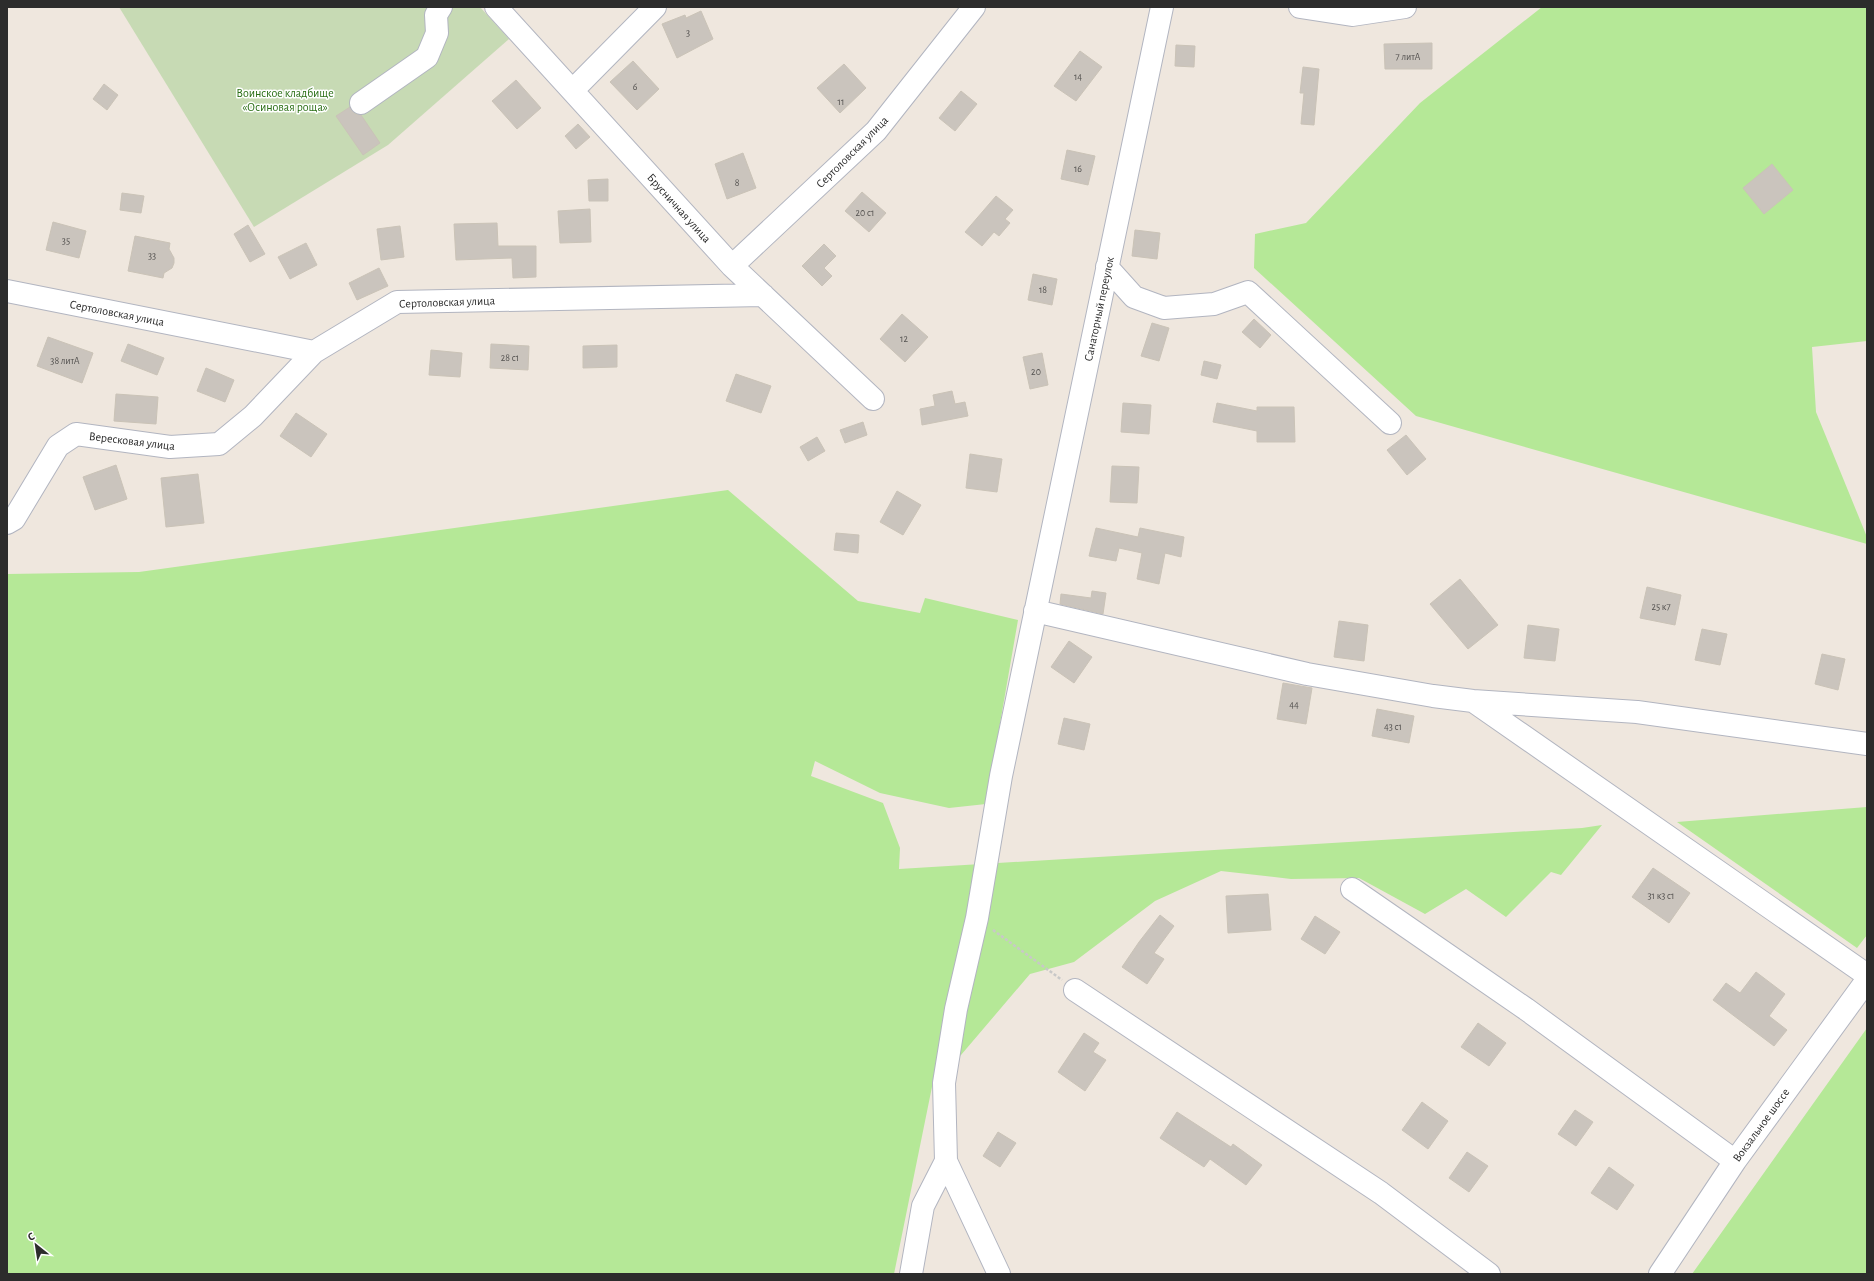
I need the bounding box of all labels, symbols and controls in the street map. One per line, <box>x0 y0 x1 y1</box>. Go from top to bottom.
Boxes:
house number: 3 <box>686 28 690 38</box>
house number: 7 литА <box>1396 52 1420 62</box>
house number: 14 <box>1074 72 1082 82</box>
house number: 6 <box>633 82 638 92</box>
park label: Воинское кладбище «Осиновая роща» <box>236 87 334 113</box>
house number: 11 <box>838 97 844 107</box>
street label: Сертоловская улица <box>814 113 891 191</box>
house number: 16 <box>1074 164 1082 174</box>
street label: Брусничная улица <box>644 171 713 246</box>
house number: 8 <box>735 178 740 188</box>
house number: 20 с1 <box>856 208 874 218</box>
house number: 35 <box>62 236 70 246</box>
house number: 33 <box>148 251 156 261</box>
street label: Санаторный переулок <box>1082 255 1117 363</box>
house number: 18 <box>1039 285 1047 295</box>
street label: Сертоловская улица <box>399 294 496 311</box>
street label: Сертоловская улица <box>68 298 166 329</box>
house number: 12 <box>900 334 908 344</box>
house number: 28 с1 <box>501 353 519 363</box>
house number: 38 литА <box>50 356 80 366</box>
house number: 20 <box>1031 367 1041 377</box>
street label: Вересковая улица <box>88 430 176 453</box>
house number: 25 к7 <box>1651 602 1671 612</box>
house number: 44 <box>1289 700 1299 710</box>
house number: 43 с1 <box>1384 722 1402 732</box>
house number: 31 к3 с1 <box>1647 891 1675 901</box>
street label: Вокзальное шоссе <box>1730 1086 1792 1164</box>
north arrow <box>16 1225 56 1265</box>
text: С <box>26 1230 37 1243</box>

